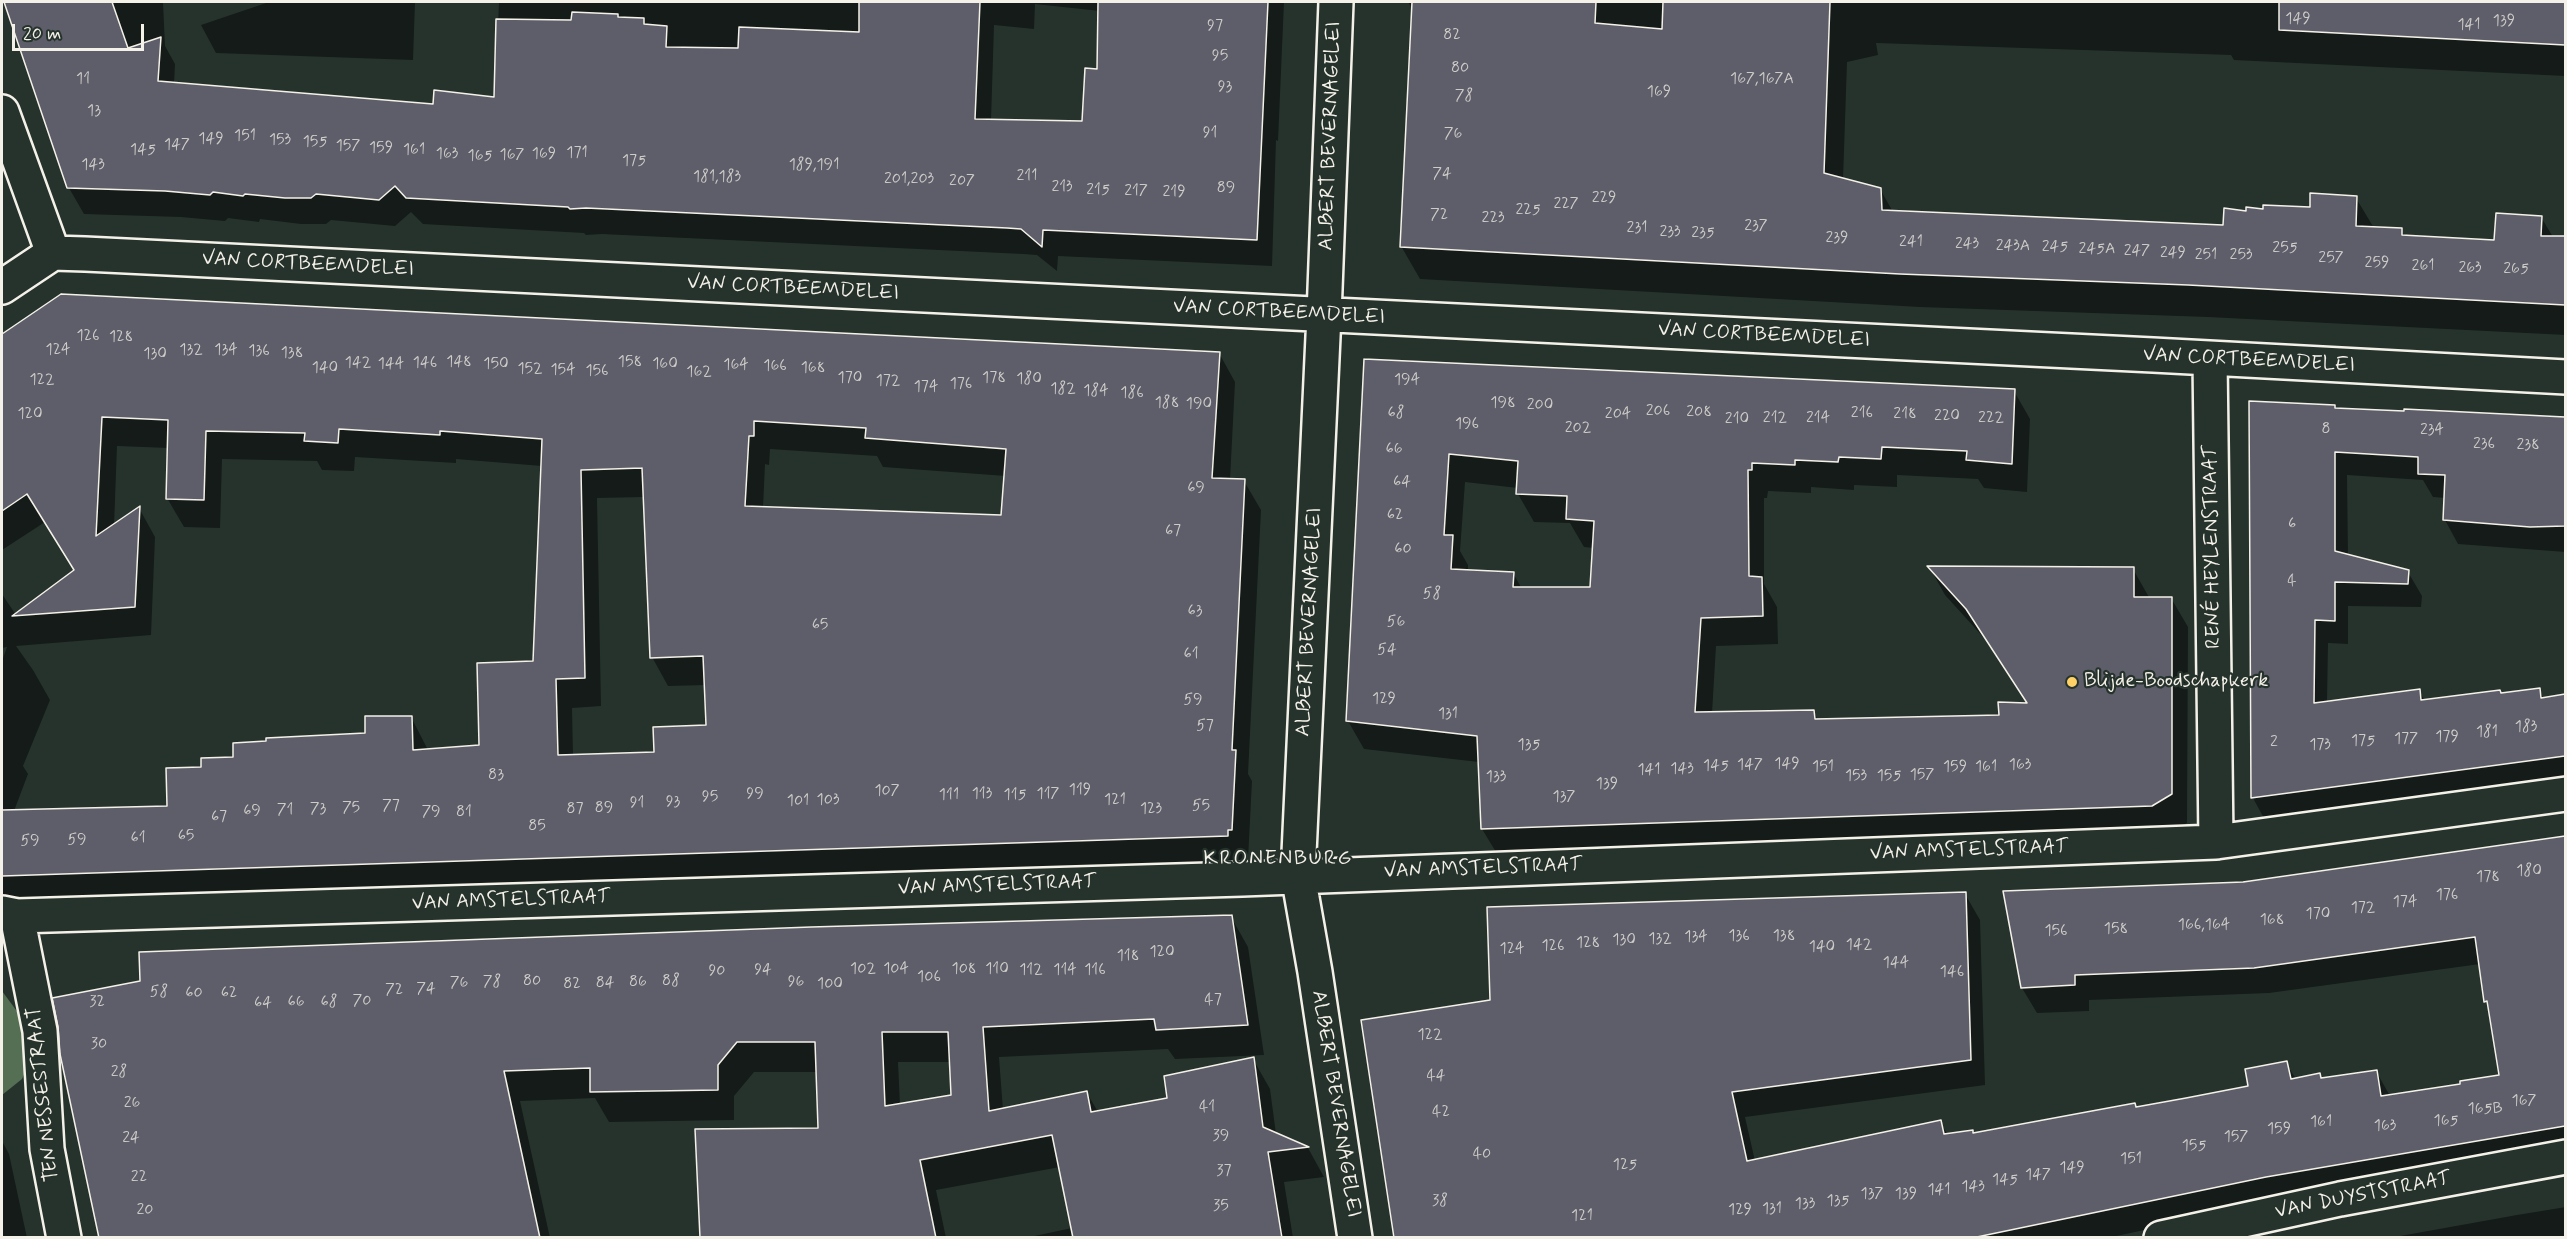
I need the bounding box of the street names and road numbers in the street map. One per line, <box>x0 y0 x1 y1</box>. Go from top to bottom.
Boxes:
street label: ALBERT BEVERNAGELEI <box>1315 21 1347 251</box>
street label: VAN CORTBEEMDELEI <box>201 247 415 283</box>
street label: VAN CORTBEEMDELEI <box>686 271 900 307</box>
street label: VAN CORTBEEMDELEI <box>1172 295 1386 331</box>
street label: VAN CORTBEEMDELEI <box>1657 318 1871 354</box>
street label: VAN CORTBEEMDELEI <box>2142 343 2356 379</box>
street label: RENÉ HEYLENSTRAAT <box>2199 445 2227 649</box>
street label: ALBERT BEVERNAGELEI <box>1292 507 1328 737</box>
street label: VAN AMSTELSTRAAT <box>1869 836 2069 866</box>
street label: VAN AMSTELSTRAAT <box>1383 854 1583 884</box>
street label: VAN AMSTELSTRAAT <box>897 871 1097 901</box>
street label: VAN AMSTELSTRAAT <box>411 886 611 916</box>
street label: ALBERT BEVERNAGELEI <box>1305 989 1365 1219</box>
street label: TEN NESSESTRAAT <box>23 1005 65 1183</box>
street label: VAN DUYSTSTRAAT <box>2273 1167 2453 1225</box>

